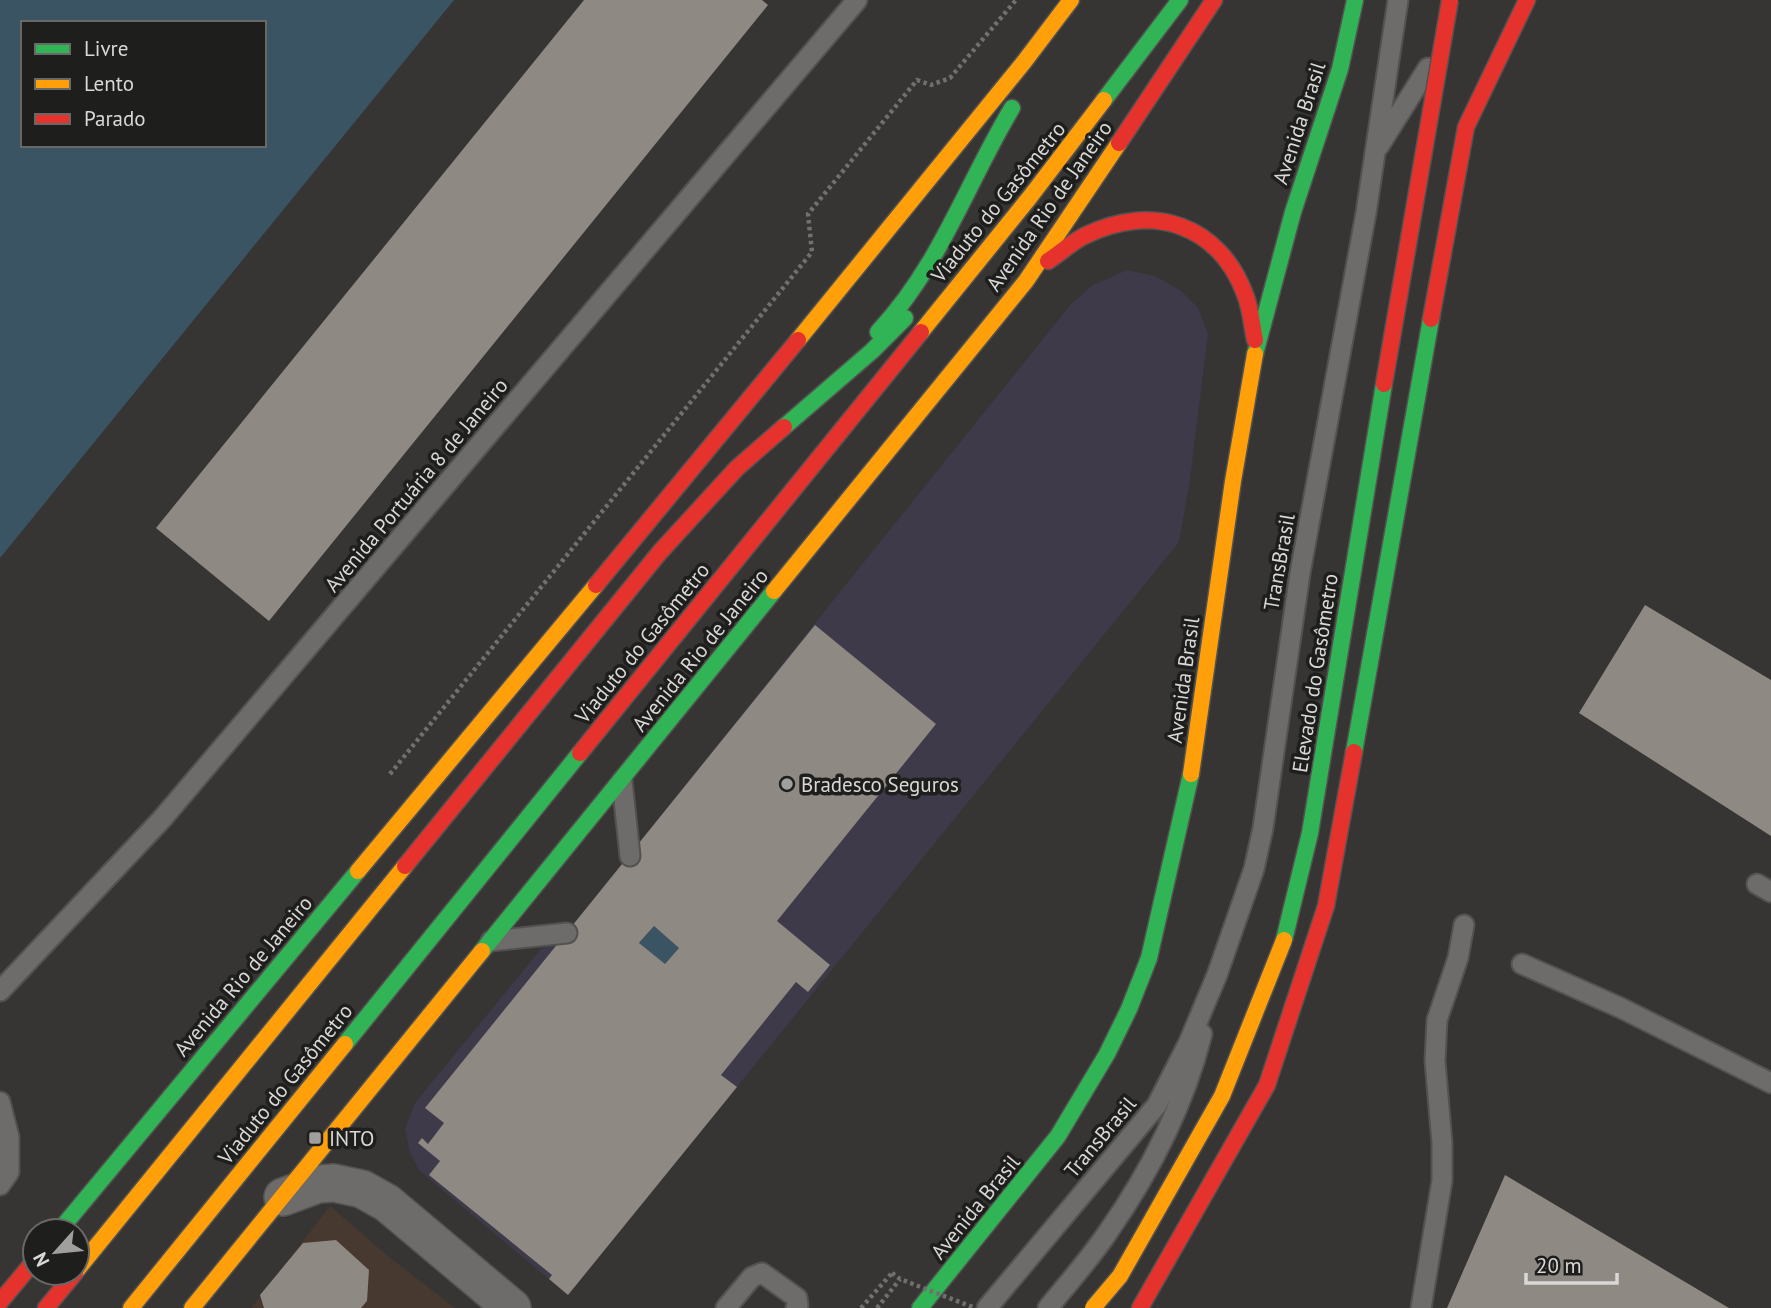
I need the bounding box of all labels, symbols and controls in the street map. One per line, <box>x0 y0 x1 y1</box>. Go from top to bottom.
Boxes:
legend <box>21 21 266 147</box>
text: Livre <box>84 35 128 62</box>
street label: Avenida Brasil <box>1267 58 1331 188</box>
text: Lento <box>84 70 134 97</box>
text: Parado <box>84 105 146 132</box>
street label: Viaduto do Gasômetro <box>924 116 1071 289</box>
street label: Avenida Rio de Janeiro <box>980 116 1118 296</box>
street label: Avenida Portuária 8 de Janeiro <box>318 372 514 598</box>
street label: TransBrasil <box>1257 512 1301 612</box>
street label: Viaduto do Gasômetro <box>568 557 715 730</box>
street label: Avenida Rio de Janeiro <box>626 563 774 737</box>
street label: Elevado do Gasômetro <box>1286 572 1344 774</box>
street label: Avenida Brasil <box>1161 615 1205 745</box>
place label: Bradesco Seguros <box>801 771 959 798</box>
marker: Bradesco Seguros <box>779 776 795 792</box>
street label: Avenida Rio de Janeiro <box>168 890 318 1062</box>
street label: Viaduto do Gasômetro <box>211 998 358 1171</box>
street label: TransBrasil <box>1058 1091 1142 1183</box>
place label: INTO <box>329 1125 374 1152</box>
marker: INTO <box>307 1130 323 1146</box>
street label: Avenida Brasil <box>925 1149 1025 1265</box>
north arrow <box>21 1217 91 1287</box>
scale bar <box>1526 1242 1617 1286</box>
text: N <box>27 1249 54 1271</box>
text: 20 m <box>1536 1252 1582 1279</box>

